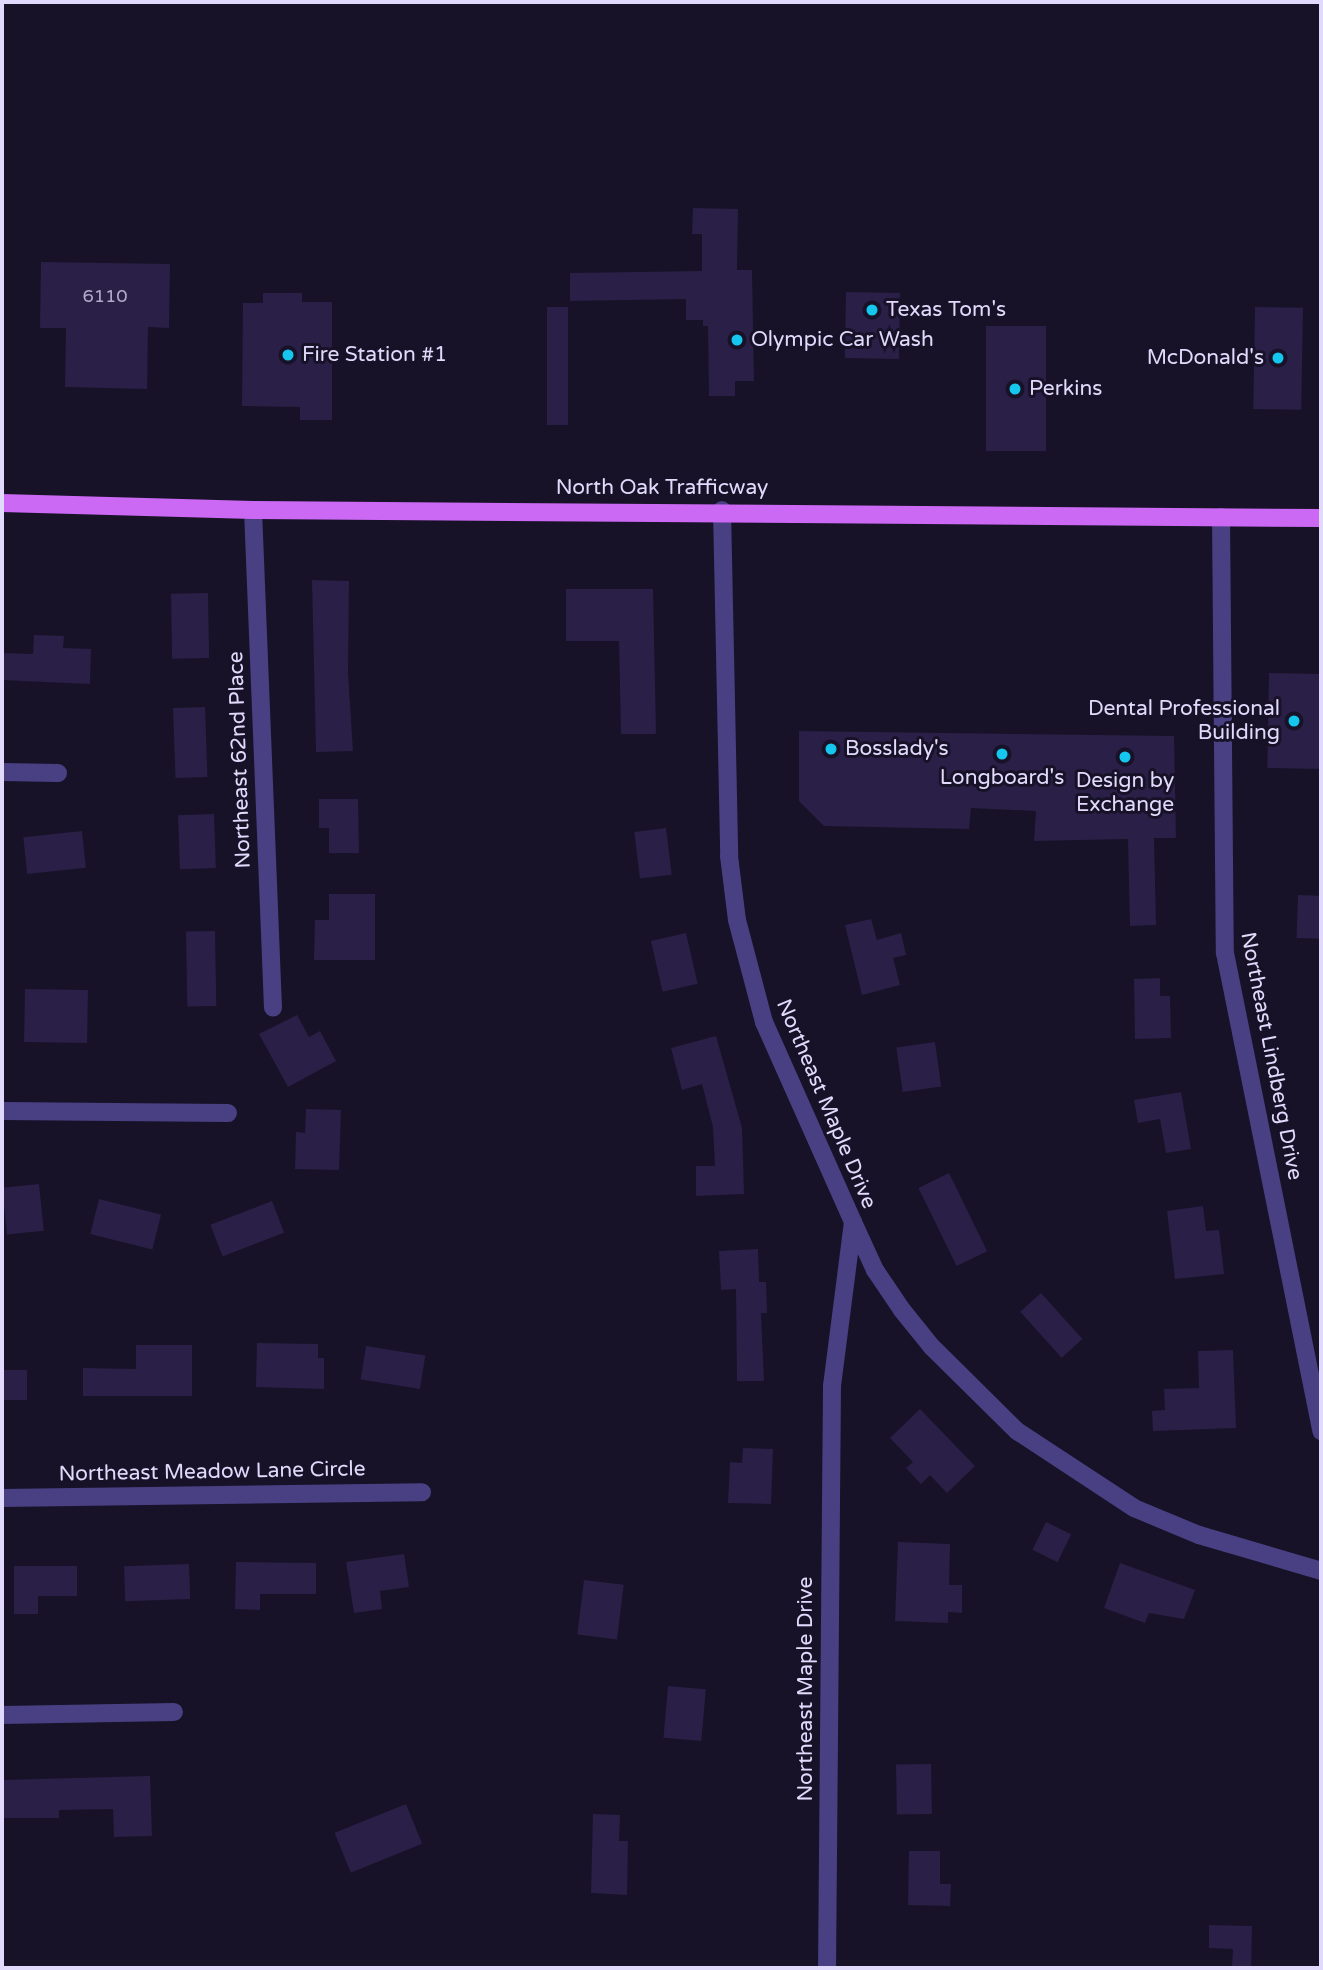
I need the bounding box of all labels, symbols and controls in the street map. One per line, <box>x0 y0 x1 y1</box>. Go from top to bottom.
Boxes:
house number: 6110 <box>82 285 128 307</box>
place label: Texas Tom's <box>886 297 1006 323</box>
marker: Texas Tom's <box>864 302 880 318</box>
place label: Olympic Car Wash <box>751 327 934 353</box>
marker: Olympic Car Wash <box>729 332 745 348</box>
place label: Fire Station #1 <box>302 342 447 368</box>
place label: McDonald's <box>1147 345 1264 371</box>
marker: Fire Station #1 <box>280 347 296 363</box>
marker: McDonald's <box>1270 350 1286 366</box>
place label: Perkins <box>1029 376 1102 402</box>
marker: Perkins <box>1007 381 1023 397</box>
street label: North Oak Trafficway <box>556 475 768 501</box>
street label: Northeast 62nd Place <box>224 651 256 869</box>
place label: Dental Professional Building <box>1088 696 1280 746</box>
marker: Dental Professional Building <box>1286 713 1302 729</box>
place label: Bosslady's <box>845 736 949 762</box>
marker: Bosslady's <box>823 741 839 757</box>
marker: Longboard's <box>994 746 1010 762</box>
marker: Design by Exchange <box>1117 749 1133 765</box>
place label: Longboard's <box>940 765 1064 791</box>
place label: Design by Exchange <box>1076 768 1174 818</box>
street label: Northeast Lindberg Drive <box>1235 930 1307 1182</box>
street label: Northeast Maple Drive <box>770 996 882 1212</box>
street label: Northeast Meadow Lane Circle <box>58 1457 366 1487</box>
street label: Northeast Maple Drive <box>793 1577 819 1801</box>

